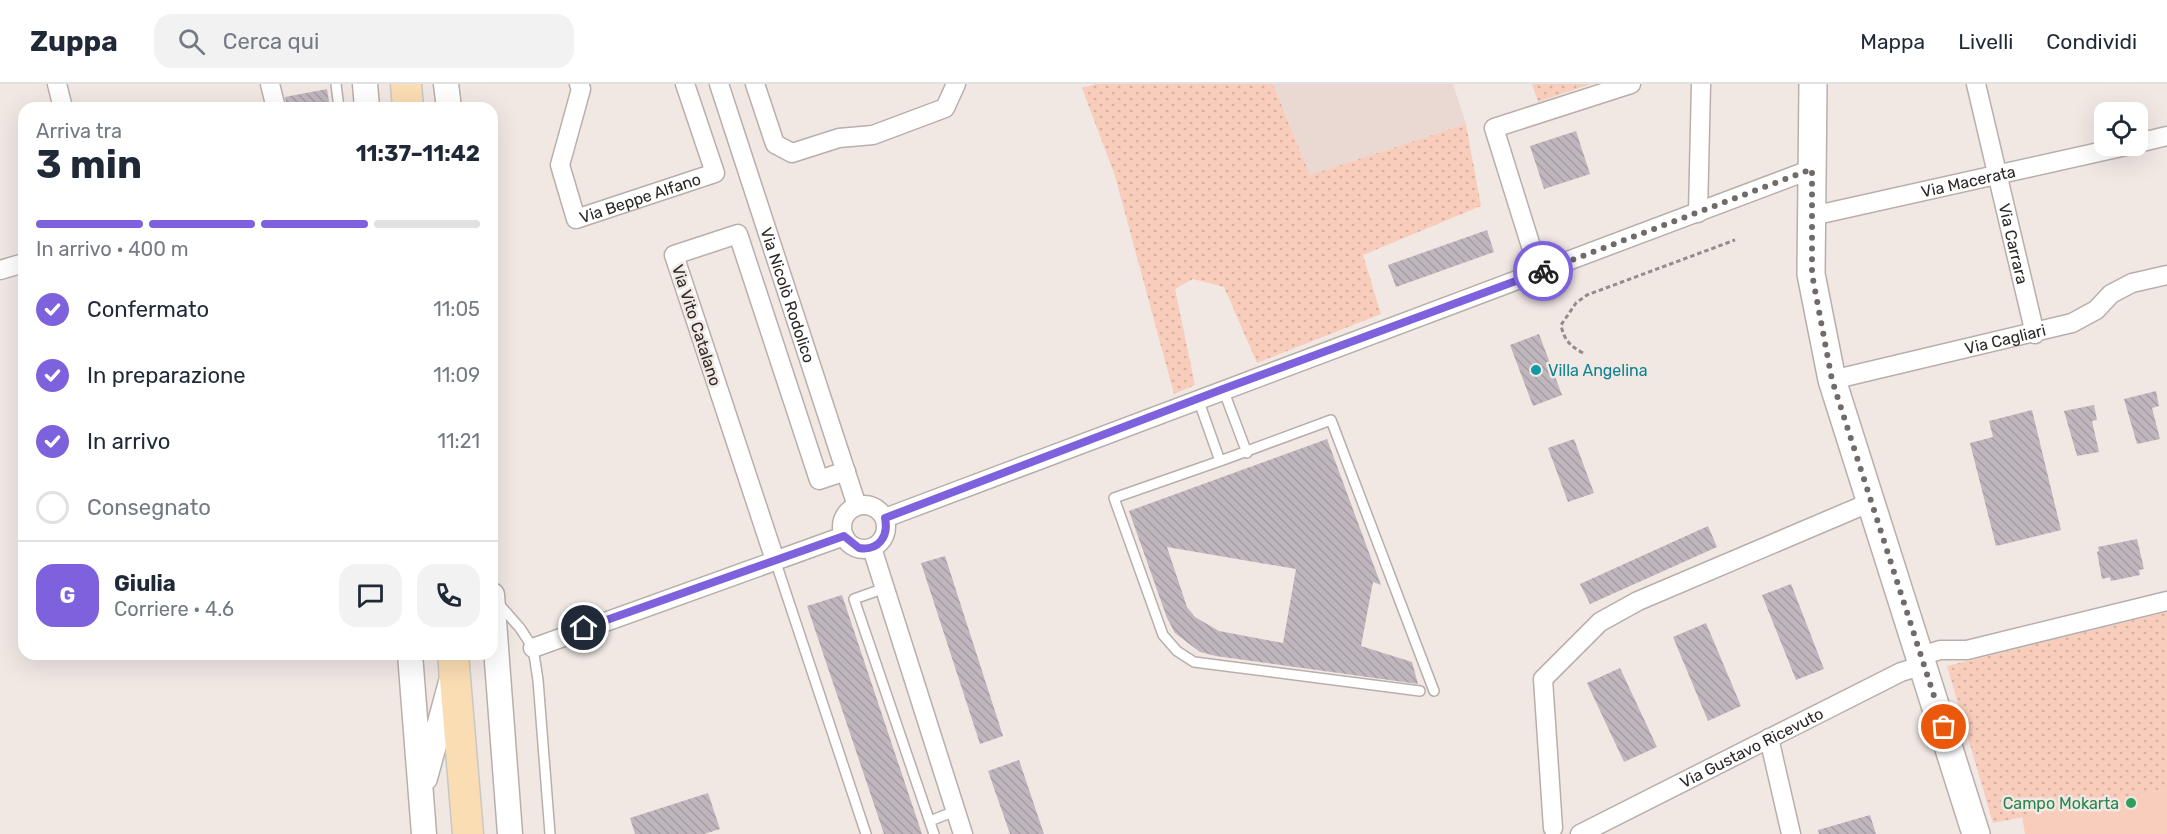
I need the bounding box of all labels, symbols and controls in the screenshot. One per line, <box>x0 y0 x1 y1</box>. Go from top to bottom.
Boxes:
search box <box>154 14 574 68</box>
text: Zuppa <box>30 25 118 58</box>
icon: search <box>175 25 208 58</box>
text: Cerca qui <box>223 28 319 55</box>
text: Mappa <box>1860 29 1925 54</box>
text: Livelli <box>1958 29 2013 54</box>
text: Condividi <box>2046 29 2137 54</box>
map controls <box>2094 102 2148 156</box>
button: locate <box>2094 102 2148 156</box>
text: Arriva tra <box>36 119 122 143</box>
text: 11:37–11:42 <box>356 140 480 167</box>
text: 3 min <box>36 142 142 188</box>
street label: Via Macerata <box>1919 162 2017 201</box>
street label: Via Beppe Alfano <box>577 169 703 227</box>
street label: Via Carrara <box>1994 202 2032 286</box>
street label: Via Nicolò Rodolico <box>757 225 818 365</box>
text: In arrivo · 400 m <box>36 237 189 261</box>
courier <box>1513 241 1573 301</box>
icon: bike <box>1527 255 1560 288</box>
street label: Via Vito Catalano <box>668 262 725 388</box>
icon: check <box>36 293 69 326</box>
text: Confermato <box>87 296 209 323</box>
text: 11:05 <box>433 297 480 321</box>
street label: Via Cagliari <box>1963 321 2048 358</box>
icon: check <box>36 359 69 392</box>
place label: Villa Angelina <box>1548 361 1648 380</box>
text: In preparazione <box>87 362 246 389</box>
text: 11:09 <box>433 363 480 387</box>
marker: Villa Angelina <box>1529 363 1543 377</box>
icon: check <box>36 425 69 458</box>
text: In arrivo <box>87 428 170 455</box>
text: 11:21 <box>437 429 480 453</box>
text: Consegnato <box>87 494 211 521</box>
button: chat <box>339 564 402 627</box>
button: phone <box>417 564 480 627</box>
text: Giulia <box>114 570 176 597</box>
text: G <box>60 582 75 609</box>
text: Corriere · 4.6 <box>114 597 234 621</box>
pin <box>558 602 609 653</box>
icon: home <box>567 611 600 644</box>
pin <box>1918 701 1969 752</box>
street label: Via Gustavo Ricevuto <box>1677 704 1827 792</box>
icon: bag <box>1927 710 1960 743</box>
place label: Campo Mokarta <box>2003 794 2119 813</box>
marker: Campo Mokarta <box>2124 796 2138 810</box>

